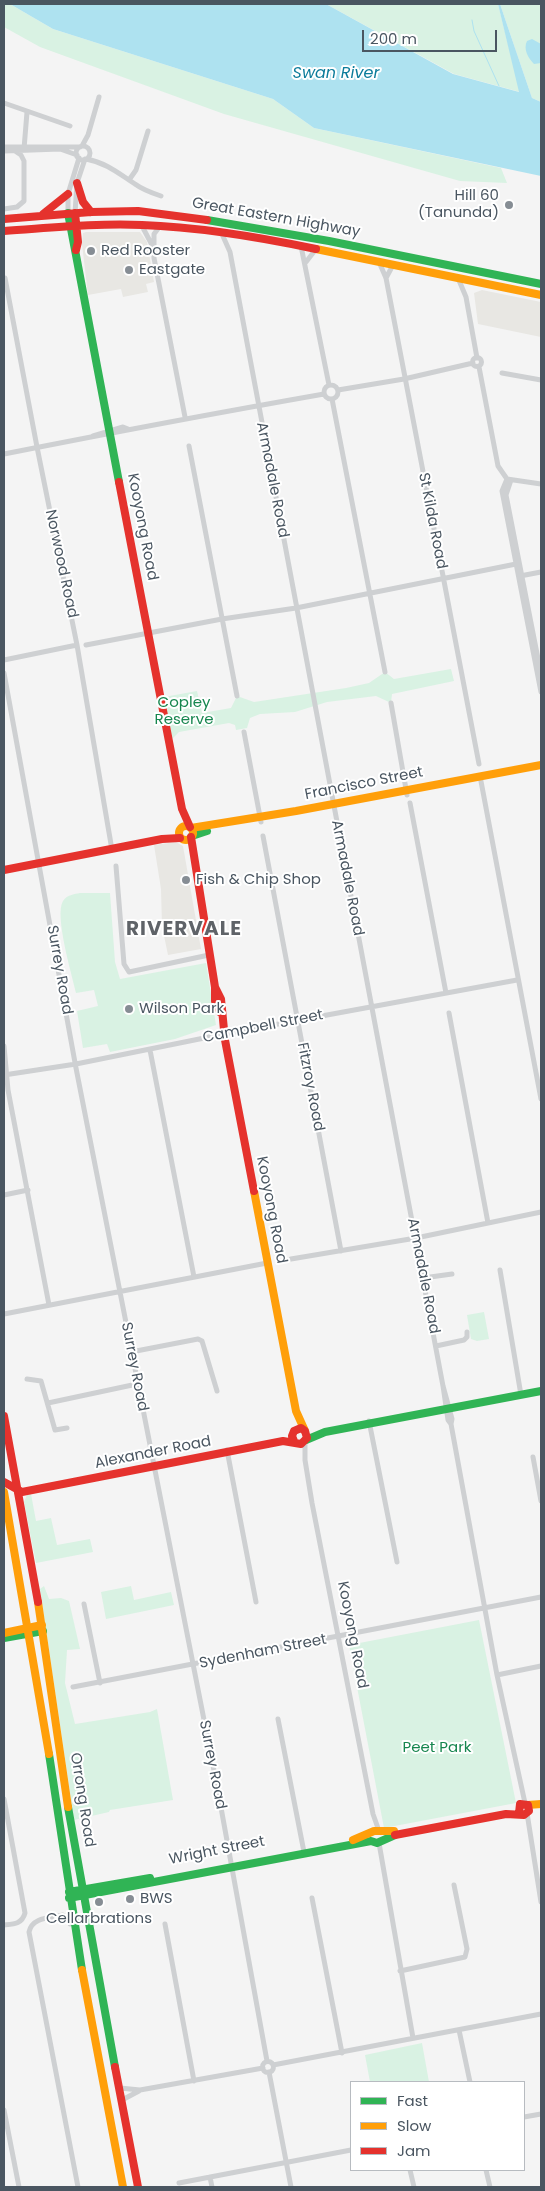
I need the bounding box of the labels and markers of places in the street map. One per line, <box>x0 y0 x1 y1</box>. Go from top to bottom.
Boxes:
place label: Hill 60 (Tanunda) <box>418 187 499 222</box>
marker: Hill 60 (Tanunda) <box>503 199 515 211</box>
place label: Red Rooster <box>101 242 190 260</box>
marker: Red Rooster <box>85 245 97 257</box>
place label: Eastgate <box>139 261 205 279</box>
marker: Eastgate <box>123 264 135 276</box>
place label: Fish & Chip Shop <box>196 871 321 889</box>
marker: Fish & Chip Shop <box>180 874 192 886</box>
place label: Wilson Park <box>139 1000 224 1018</box>
marker: Wilson Park <box>123 1003 135 1015</box>
place label: BWS <box>140 1890 173 1908</box>
marker: BWS <box>124 1893 136 1905</box>
marker: Cellarbrations <box>93 1896 105 1908</box>
place label: Cellarbrations <box>46 1910 152 1928</box>

